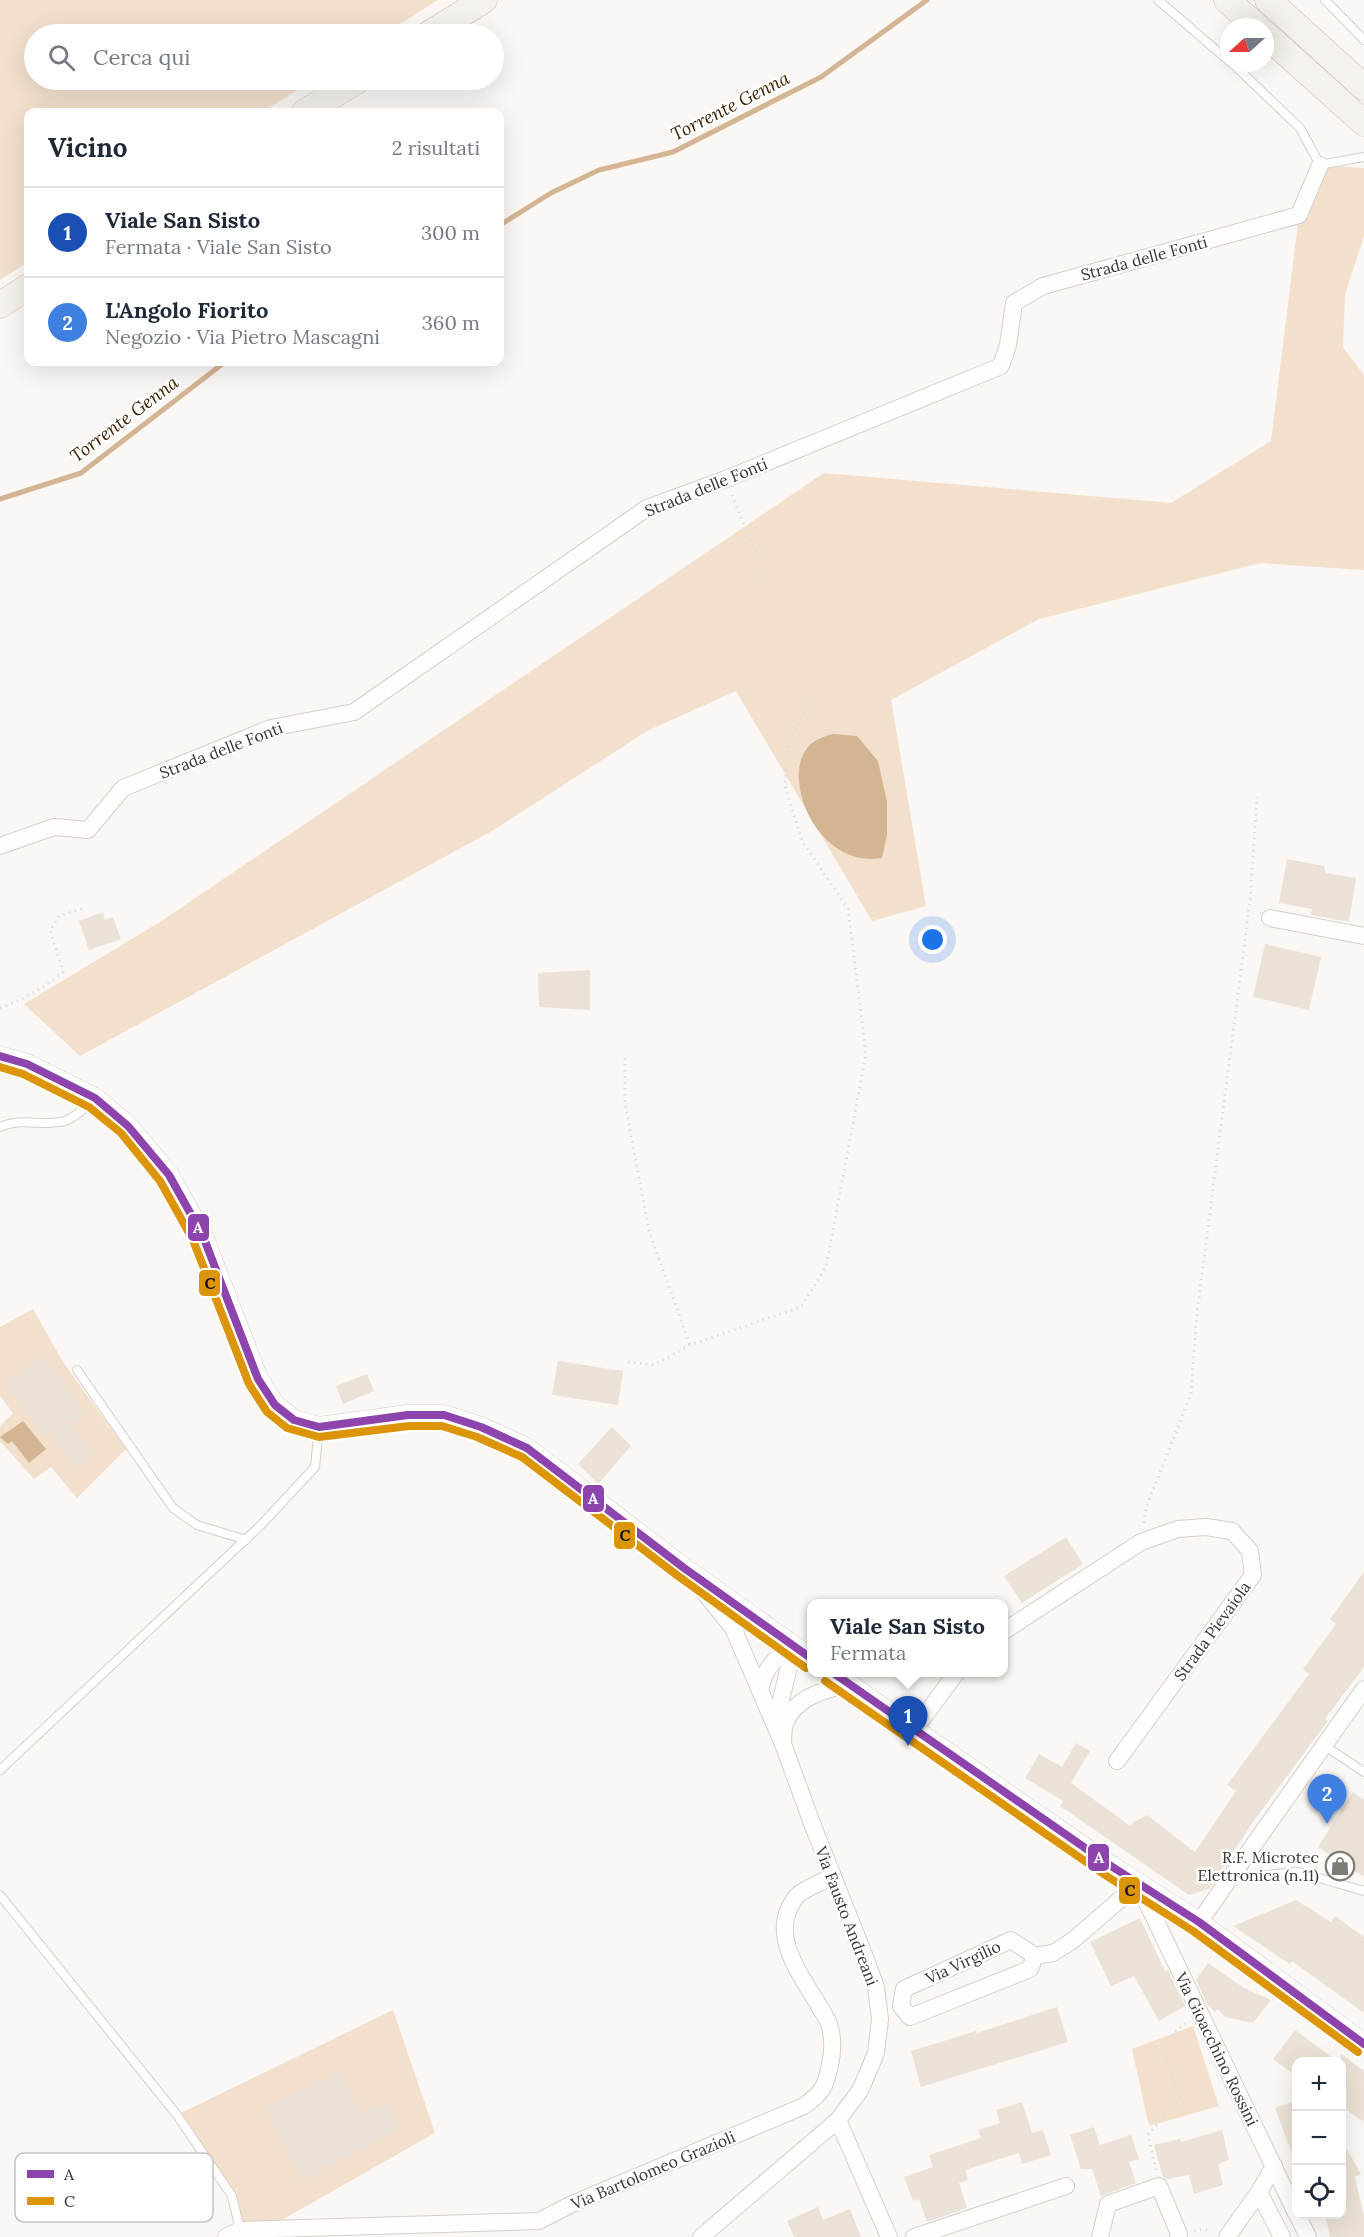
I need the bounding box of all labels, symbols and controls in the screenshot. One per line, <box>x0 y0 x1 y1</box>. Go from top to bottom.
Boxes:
north arrow <box>1220 18 1274 72</box>
search box <box>24 24 504 90</box>
icon: search <box>45 41 78 74</box>
text: Cerca qui <box>93 43 190 71</box>
water label: Torrente Genna <box>667 66 793 146</box>
text: Vicino <box>48 131 128 164</box>
text: 2 risultati <box>392 135 480 160</box>
text: Viale San Sisto <box>105 206 260 234</box>
text: 1 <box>63 220 72 245</box>
text: 300 m <box>421 220 480 245</box>
street label: Strada delle Fonti <box>1078 231 1210 285</box>
text: Fermata · Viale San Sisto <box>105 234 332 259</box>
text: L'Angolo Fiorito <box>105 296 268 324</box>
text: 2 <box>62 310 73 335</box>
text: 360 m <box>422 310 480 335</box>
text: Negozio · Via Pietro Mascagni <box>105 324 380 349</box>
water label: Torrente Genna <box>65 371 183 467</box>
street label: Strada delle Fonti <box>642 453 770 521</box>
street label: Strada delle Fonti <box>157 717 285 783</box>
your location <box>918 925 947 954</box>
line badge: A <box>187 1213 210 1242</box>
text: A <box>193 1217 204 1237</box>
line badge: C <box>198 1269 221 1297</box>
text: C <box>204 1273 216 1293</box>
line badge: A <box>582 1484 605 1513</box>
text: A <box>588 1488 599 1508</box>
line badge: C <box>613 1521 636 1550</box>
text: C <box>619 1525 631 1545</box>
street label: Strada Pievaiola <box>1169 1577 1255 1685</box>
popup <box>807 1599 1008 1677</box>
text: Viale San Sisto <box>830 1612 985 1640</box>
text: Fermata <box>830 1640 906 1665</box>
pin: 1 <box>888 1696 928 1746</box>
pin: 2 <box>1308 1774 1346 1824</box>
street label: Via Fausto Andreani <box>811 1843 883 1988</box>
line badge: A <box>1087 1843 1110 1872</box>
text: A <box>1094 1847 1105 1867</box>
place label: R.F. Microtec Elettronica (n.11) <box>1198 1847 1319 1886</box>
shop icon: R.F. Microtec Elettronica (n.11) <box>1324 1850 1356 1882</box>
line badge: C <box>1118 1876 1141 1905</box>
text: C <box>1124 1880 1136 1900</box>
street label: Via Virgilio <box>921 1936 1004 1989</box>
street label: Via Gioacchino Rossini <box>1171 1968 1263 2129</box>
map controls <box>1292 2057 1346 2219</box>
button: + <box>1292 2057 1346 2111</box>
button: − <box>1292 2111 1346 2165</box>
street label: Via Bartolomeo Grazioli <box>567 2126 738 2214</box>
legend <box>15 2153 213 2222</box>
text: A <box>63 2164 75 2184</box>
button: locate <box>1292 2165 1346 2219</box>
text: C <box>64 2191 75 2211</box>

